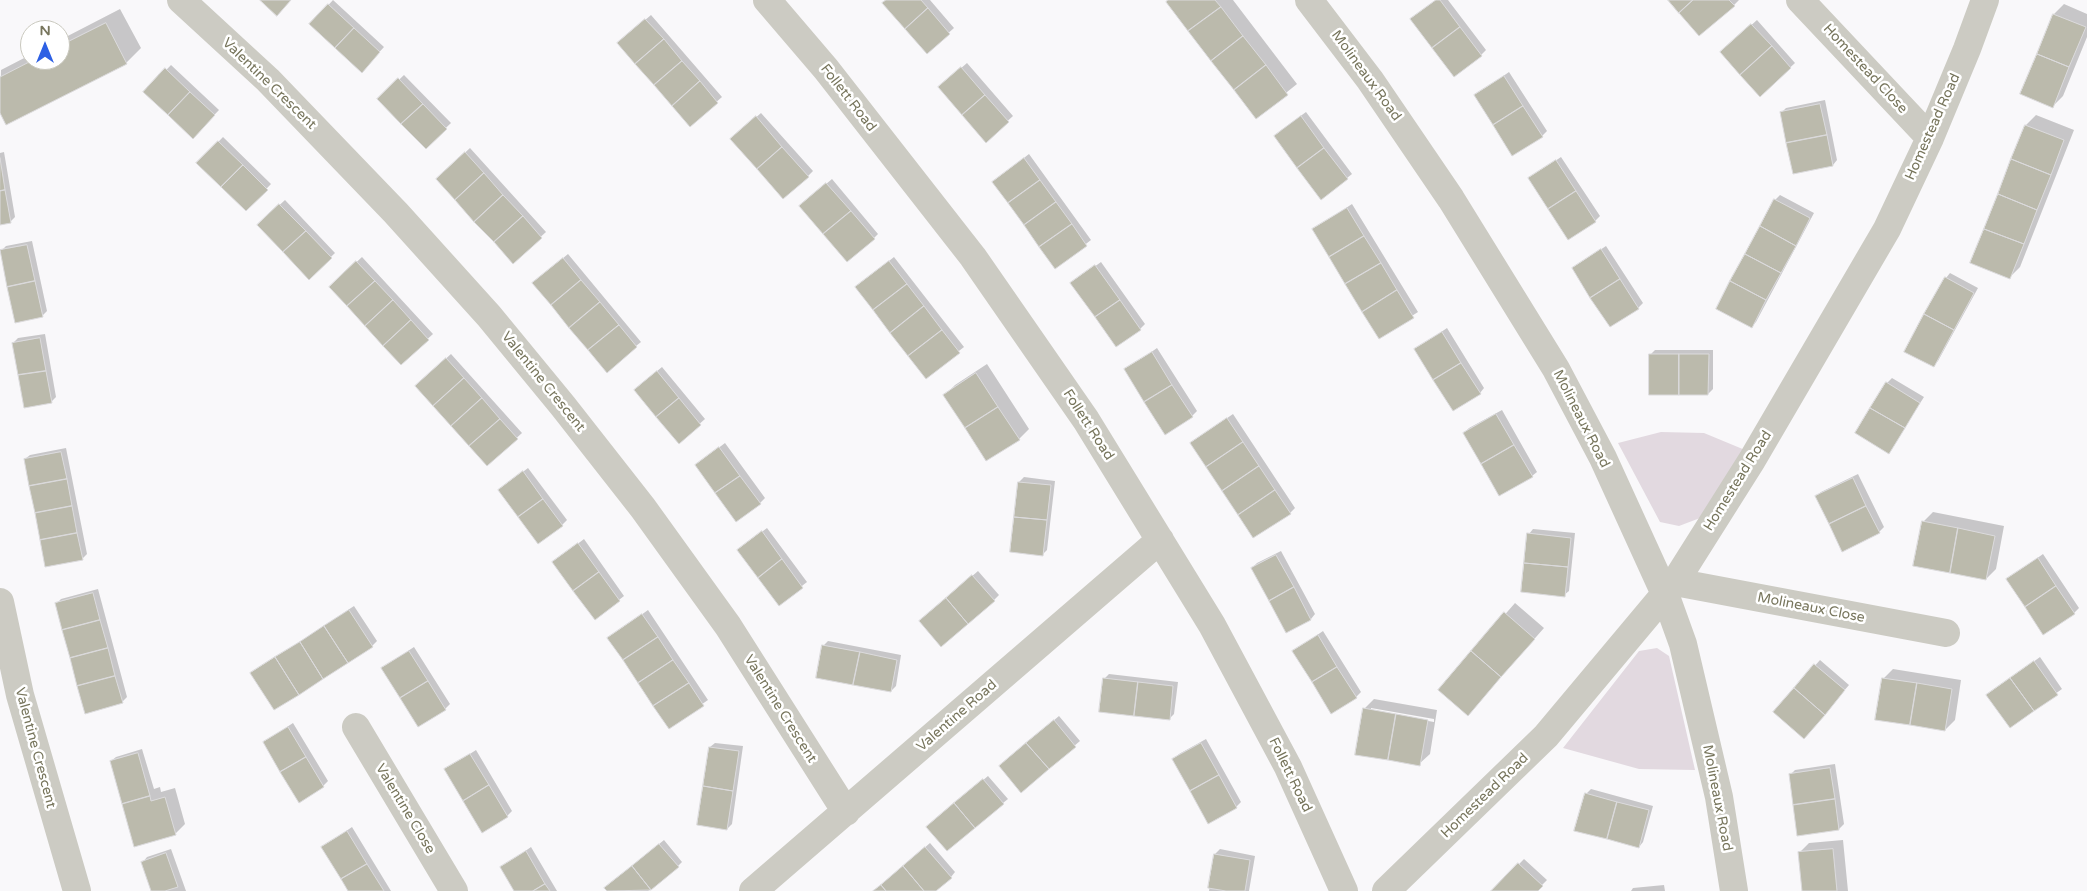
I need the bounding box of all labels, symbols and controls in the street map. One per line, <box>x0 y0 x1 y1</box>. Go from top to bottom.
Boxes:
north arrow <box>20 20 70 70</box>
street label: Homestead Close <box>1819 21 1911 117</box>
text: N <box>39 22 51 39</box>
street label: Molineaux Road <box>1328 27 1404 125</box>
street label: Valentine Crescent <box>219 35 319 133</box>
street label: Follett Road <box>816 61 880 135</box>
street label: Homestead Road <box>1902 71 1964 183</box>
street label: Valentine Crescent <box>497 329 589 435</box>
street label: Molineaux Road <box>1549 367 1613 471</box>
street label: Follett Road <box>1059 387 1117 463</box>
street label: Homestead Road <box>1700 428 1776 534</box>
street label: Molineaux Close <box>1756 589 1866 627</box>
street label: Valentine Crescent <box>740 652 820 766</box>
street label: Valentine Road <box>913 677 1001 755</box>
street label: Valentine Crescent <box>11 686 59 810</box>
street label: Follett Road <box>1265 735 1315 815</box>
street label: Molineaux Road <box>1698 743 1736 853</box>
street label: Homestead Road <box>1438 750 1532 842</box>
street label: Valentine Close <box>372 761 438 857</box>

